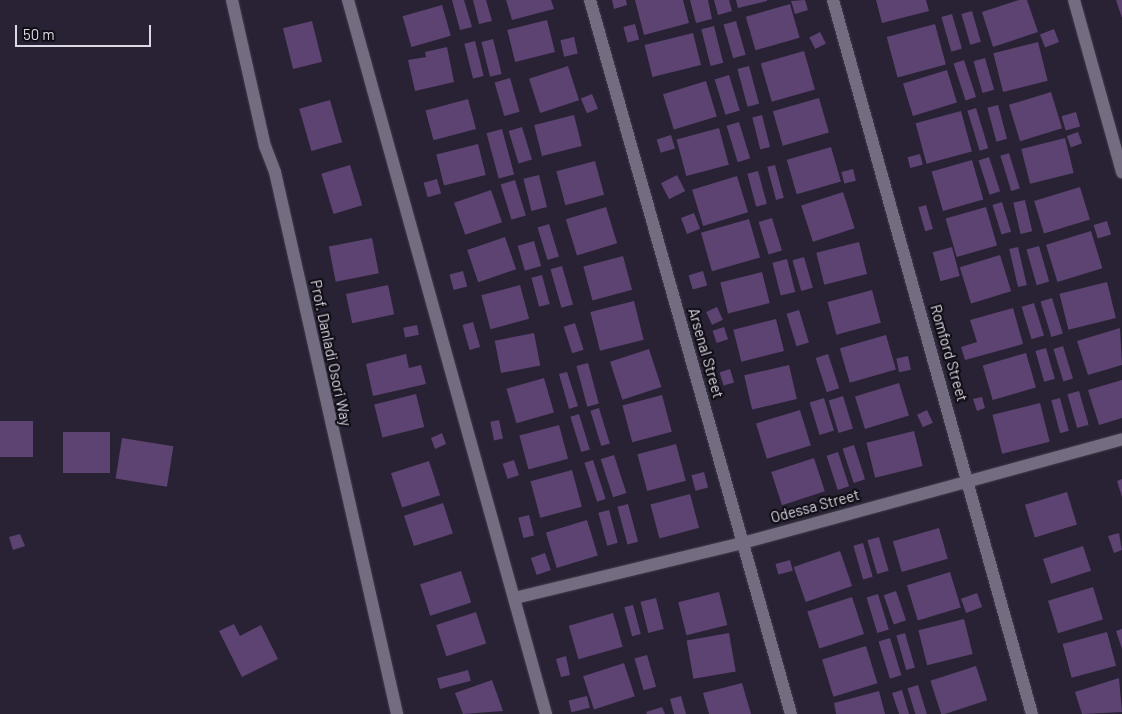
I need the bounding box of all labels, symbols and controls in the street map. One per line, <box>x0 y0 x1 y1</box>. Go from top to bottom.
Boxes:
scale bar <box>18 15 154 47</box>
text: 50 m <box>23 25 55 43</box>
street label: Prof. Danladi Osori Way <box>307 278 355 428</box>
street label: Romford Street <box>927 302 971 404</box>
street label: Arsenal Street <box>685 306 727 400</box>
street label: Odessa Street <box>769 486 861 526</box>

